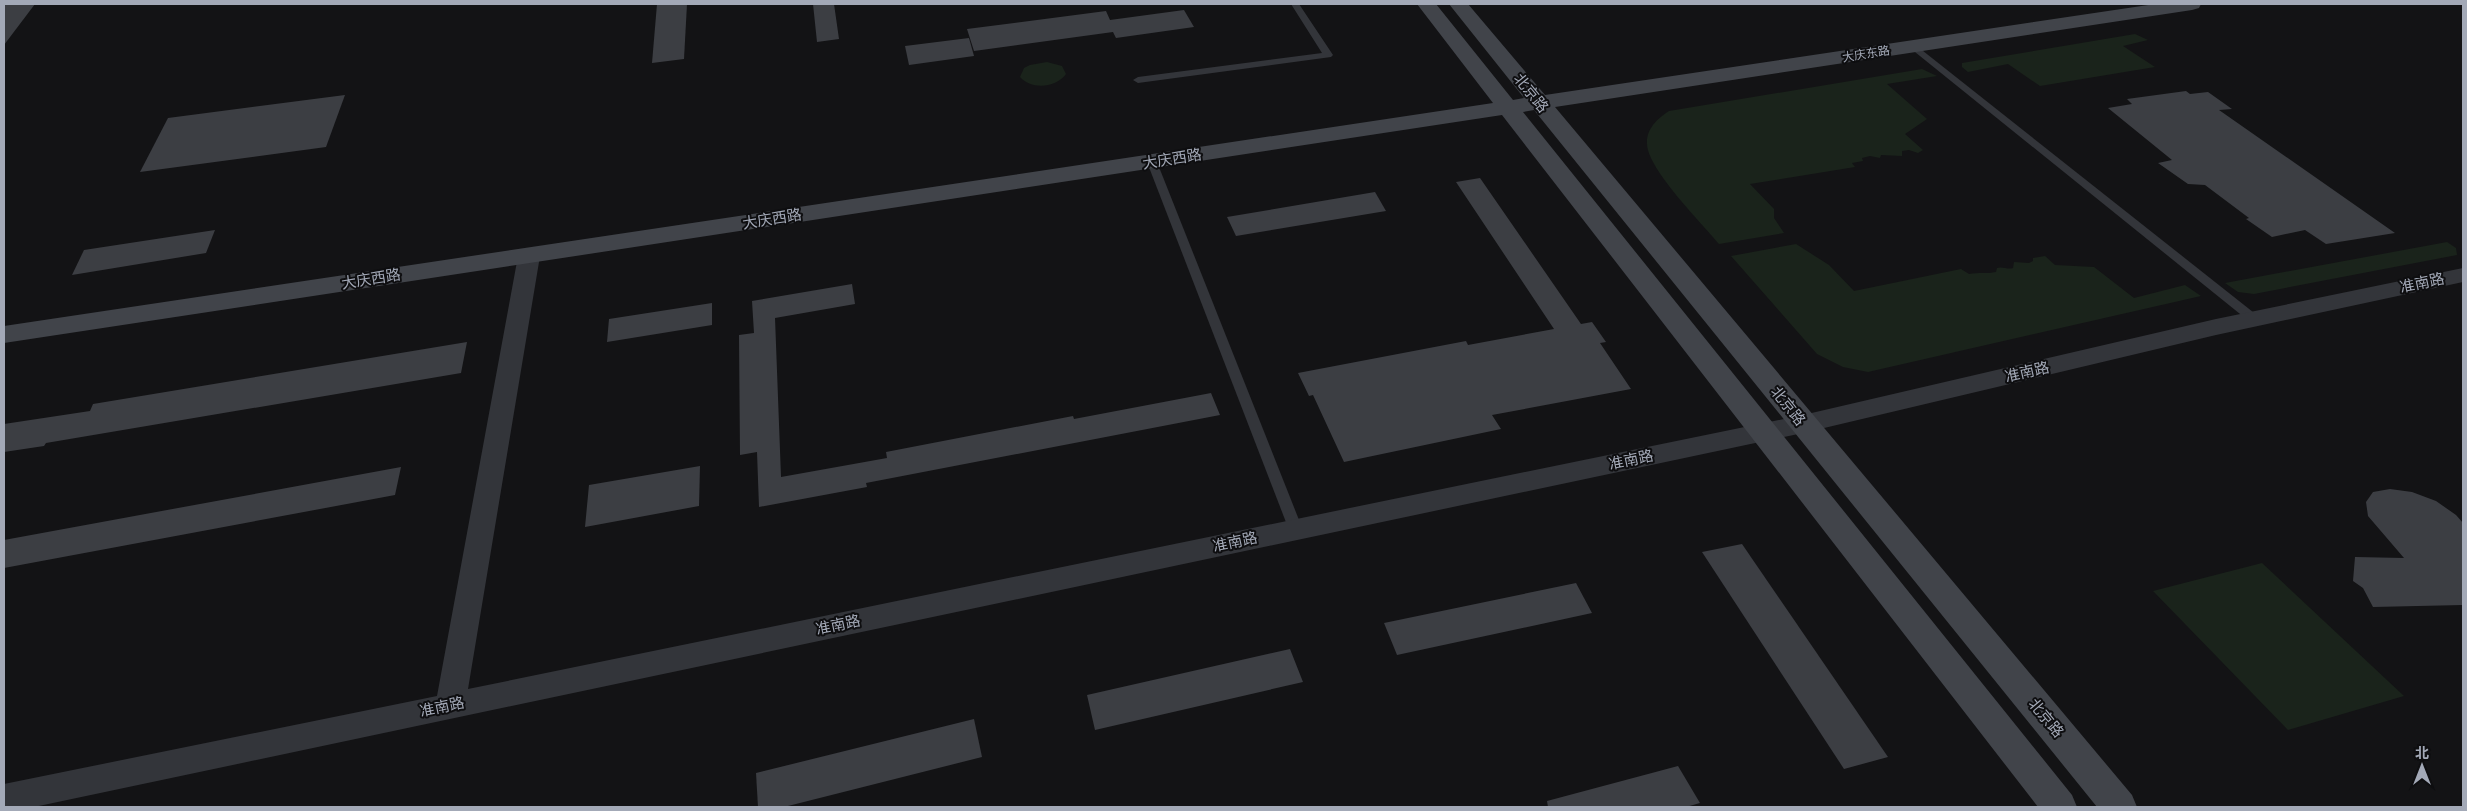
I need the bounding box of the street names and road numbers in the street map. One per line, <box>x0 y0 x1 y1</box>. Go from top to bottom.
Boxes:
street label: 大庆东路 <box>1841 43 1891 64</box>
street label: 北京路 <box>1511 70 1552 116</box>
street label: 大庆西路 <box>1141 146 1203 172</box>
street label: 大庆西路 <box>741 206 803 232</box>
street label: 大庆西路 <box>340 266 402 292</box>
street label: 准南路 <box>2398 270 2446 296</box>
street label: 准南路 <box>2003 359 2051 385</box>
street label: 北京路 <box>1768 383 1809 429</box>
street label: 准南路 <box>1607 447 1655 473</box>
street label: 准南路 <box>1211 529 1259 555</box>
street label: 准南路 <box>814 612 862 638</box>
street label: 准南路 <box>418 694 466 720</box>
street label: 北京路 <box>2025 695 2067 740</box>

